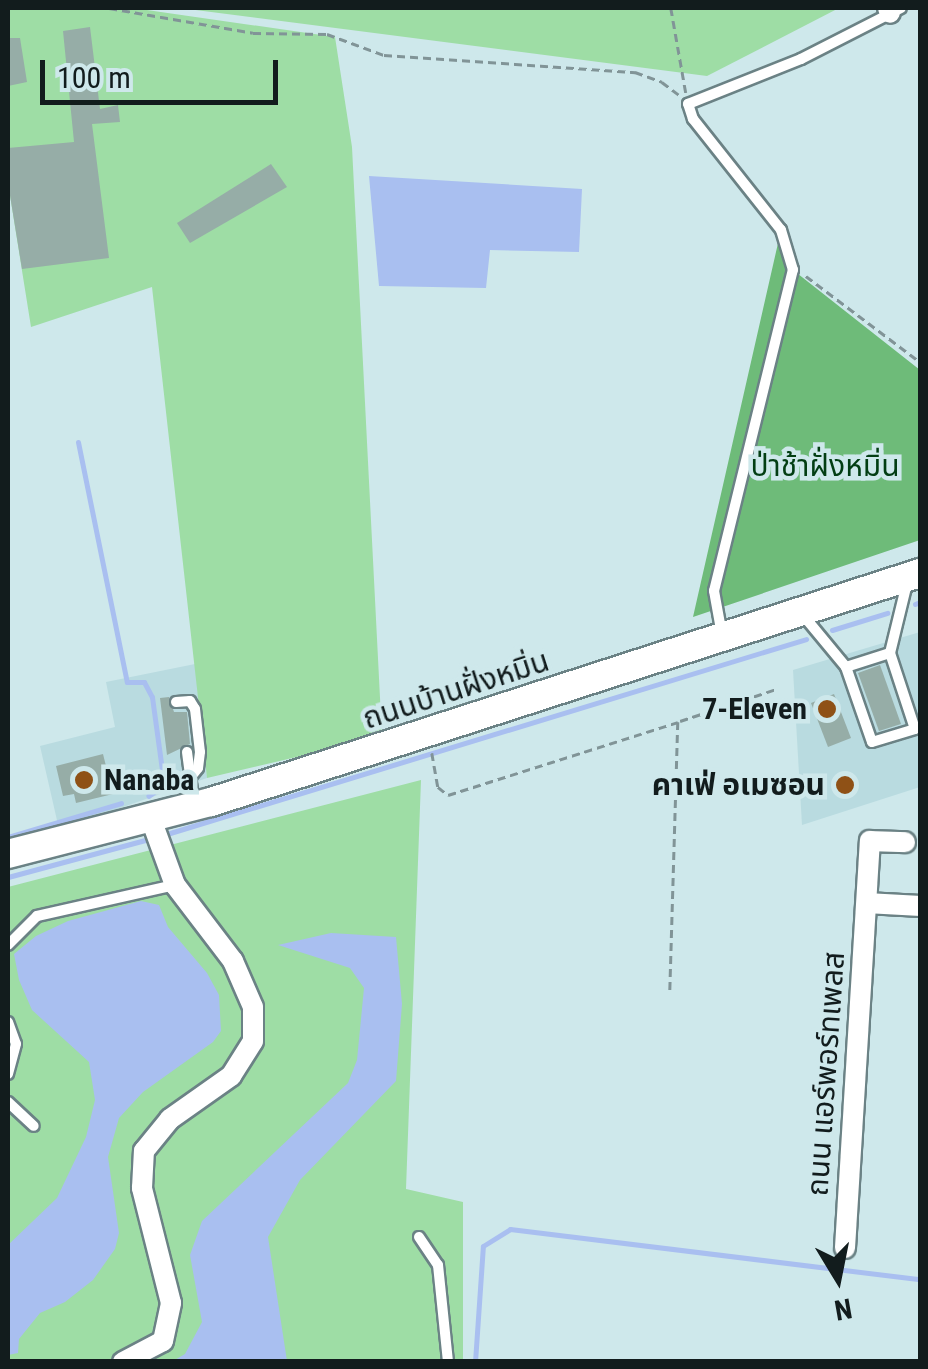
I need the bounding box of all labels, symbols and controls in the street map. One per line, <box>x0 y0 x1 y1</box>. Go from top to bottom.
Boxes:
scale bar <box>45 40 282 102</box>
text: 100 m <box>57 60 131 95</box>
park label: ป่าช้าฝั่งหมิ่น <box>750 448 900 484</box>
street label: ถนนบ้านฝั่งหมิ่น <box>358 643 554 737</box>
place label: 7-Eleven <box>702 691 807 727</box>
marker: 7-Eleven <box>816 698 838 720</box>
place label: Nanaba <box>104 762 194 798</box>
place label: คาเฟ่ อเมซอน <box>652 767 825 803</box>
marker: Nanaba <box>73 769 95 791</box>
marker: คาเฟ่ อเมซอน <box>834 774 856 796</box>
street label: ถนน แอร์พอร์ทเพลส <box>800 951 852 1197</box>
north arrow <box>788 1229 888 1329</box>
text: N <box>832 1291 855 1327</box>

